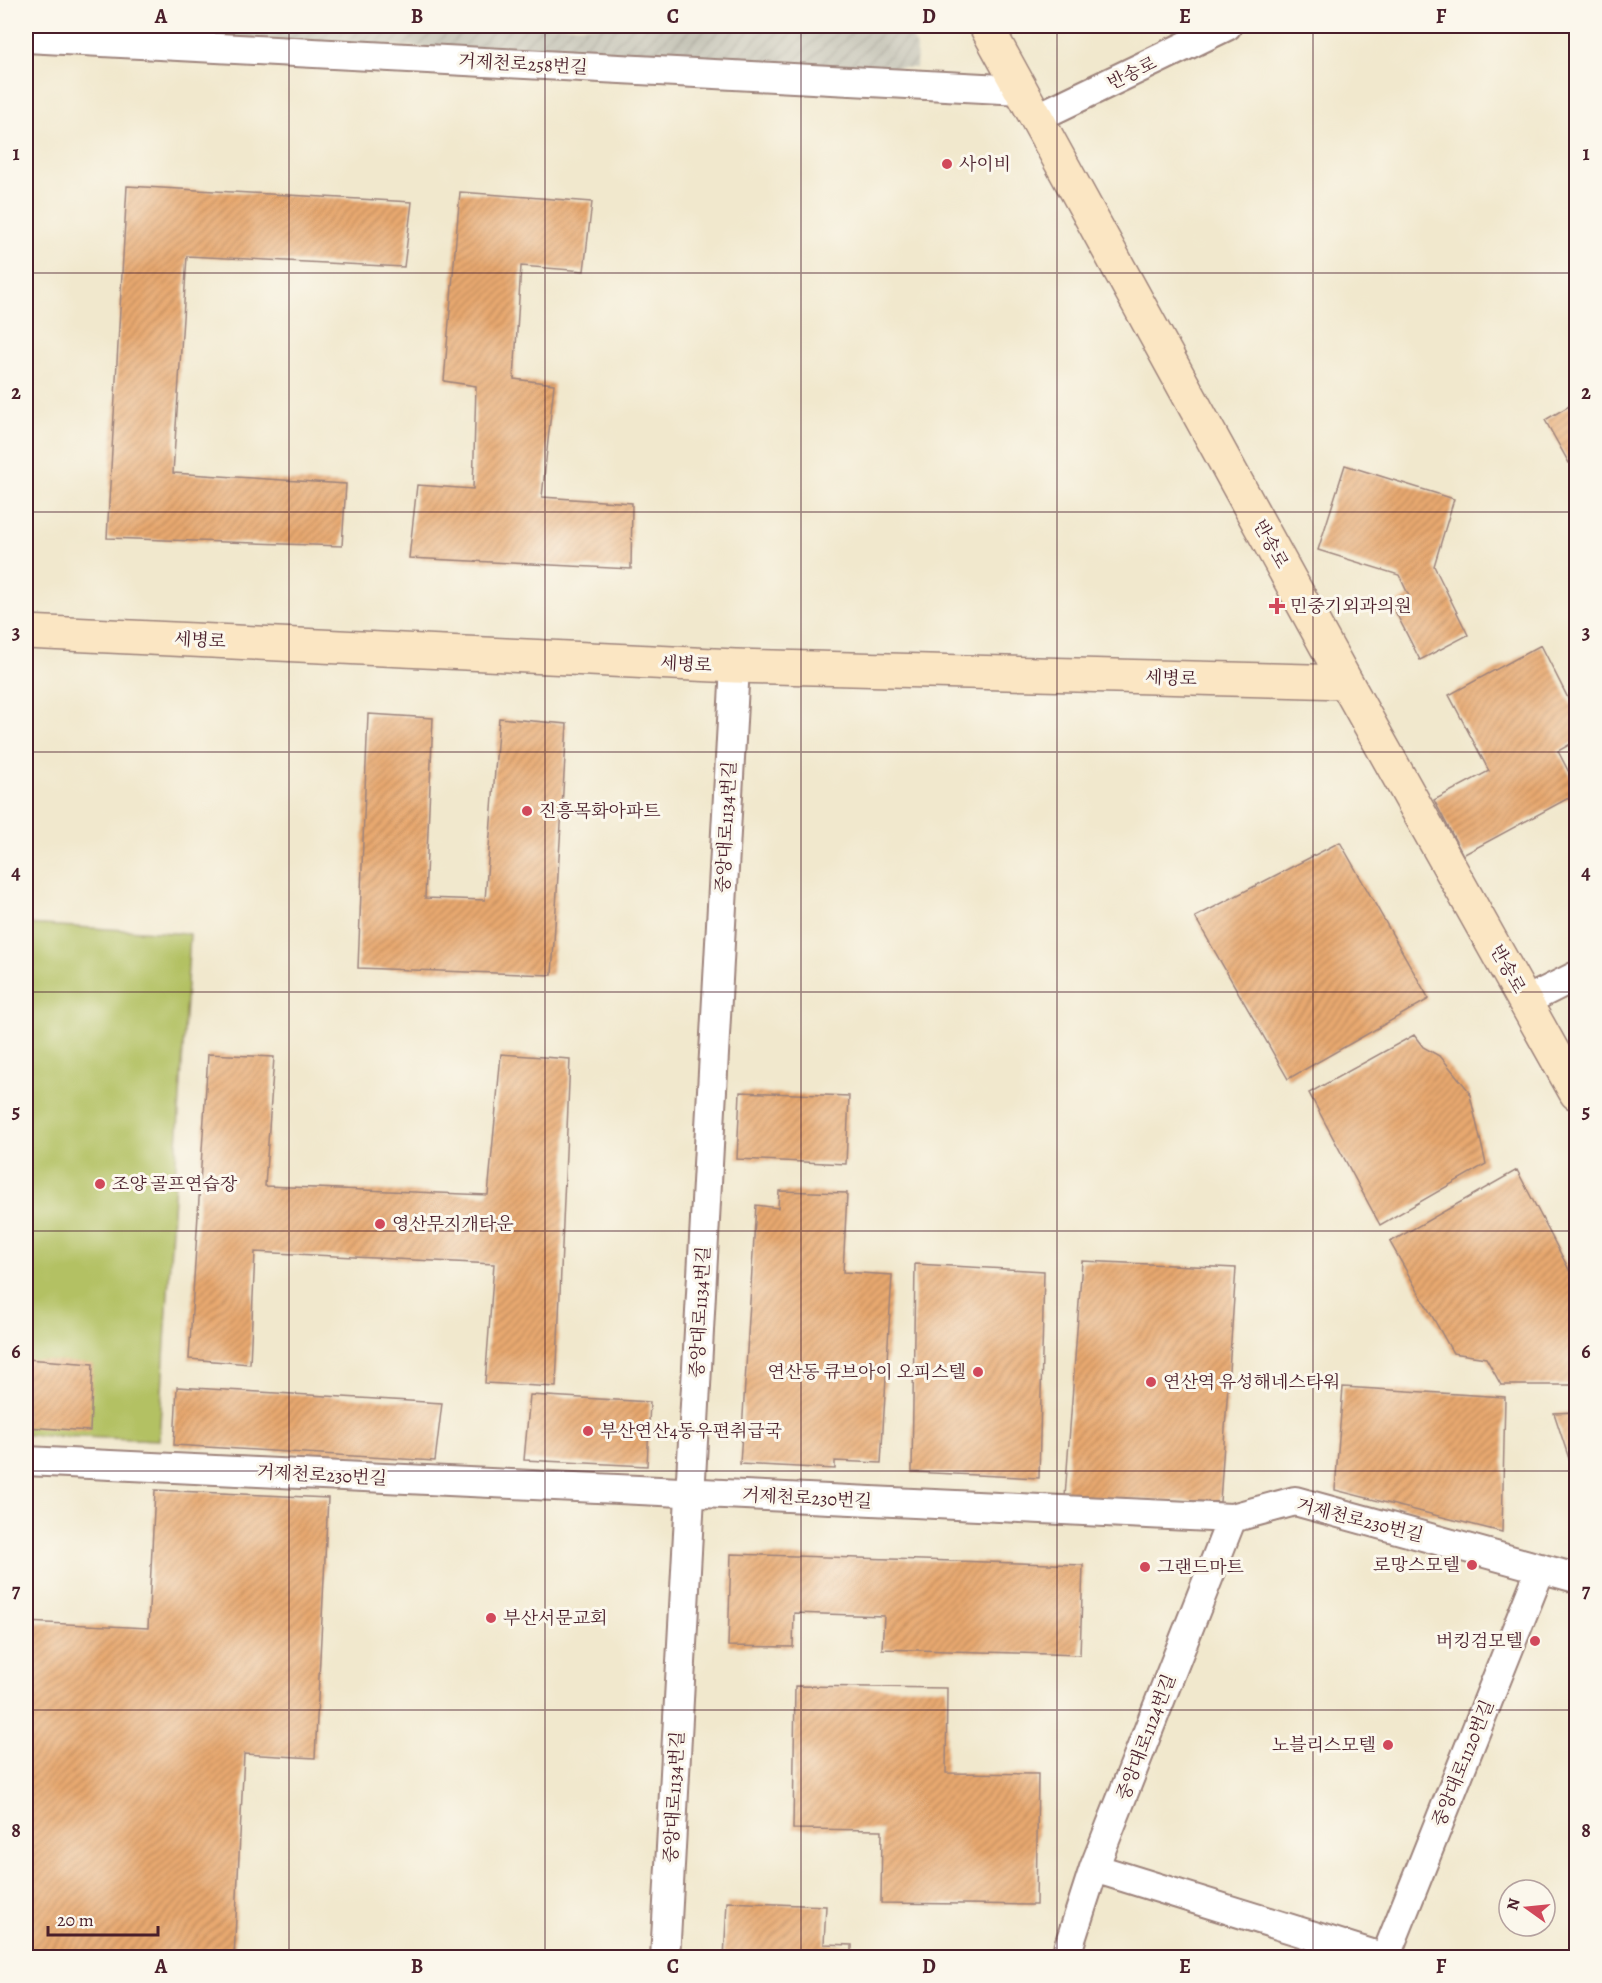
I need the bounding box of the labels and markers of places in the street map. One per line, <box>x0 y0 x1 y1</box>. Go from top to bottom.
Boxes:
place label: 사이비 <box>959 152 1011 176</box>
marker: 사이비 <box>940 157 954 171</box>
place label: 민중기외과의원 <box>1290 594 1412 618</box>
marker: 민중기외과의원 <box>1268 597 1286 615</box>
place label: 진흥목화아파트 <box>539 799 661 823</box>
marker: 진흥목화아파트 <box>520 804 534 818</box>
place label: 조양 골프연습장 <box>112 1172 238 1196</box>
marker: 조양 골프연습장 <box>93 1177 107 1191</box>
place label: 영산무지개타운 <box>392 1212 514 1236</box>
marker: 영산무지개타운 <box>373 1217 387 1231</box>
place label: 연산동 큐브아이 오피스텔 <box>768 1360 966 1384</box>
marker: 연산동 큐브아이 오피스텔 <box>971 1365 985 1379</box>
place label: 연산역 유성해네스타워 <box>1163 1370 1340 1394</box>
marker: 연산역 유성해네스타워 <box>1144 1375 1158 1389</box>
place label: 부산연산4동우편취급국 <box>600 1419 782 1443</box>
marker: 부산연산4동우편취급국 <box>581 1424 595 1438</box>
place label: 로망스모텔 <box>1373 1553 1460 1577</box>
place label: 그랜드마트 <box>1157 1555 1245 1579</box>
marker: 로망스모텔 <box>1465 1558 1479 1572</box>
marker: 그랜드마트 <box>1138 1560 1152 1574</box>
place label: 부산서문교회 <box>503 1606 607 1630</box>
marker: 부산서문교회 <box>484 1611 498 1625</box>
place label: 버킹검모텔 <box>1436 1629 1523 1653</box>
marker: 버킹검모텔 <box>1528 1634 1542 1648</box>
place label: 노블리스모텔 <box>1272 1733 1376 1757</box>
marker: 노블리스모텔 <box>1381 1738 1395 1752</box>

